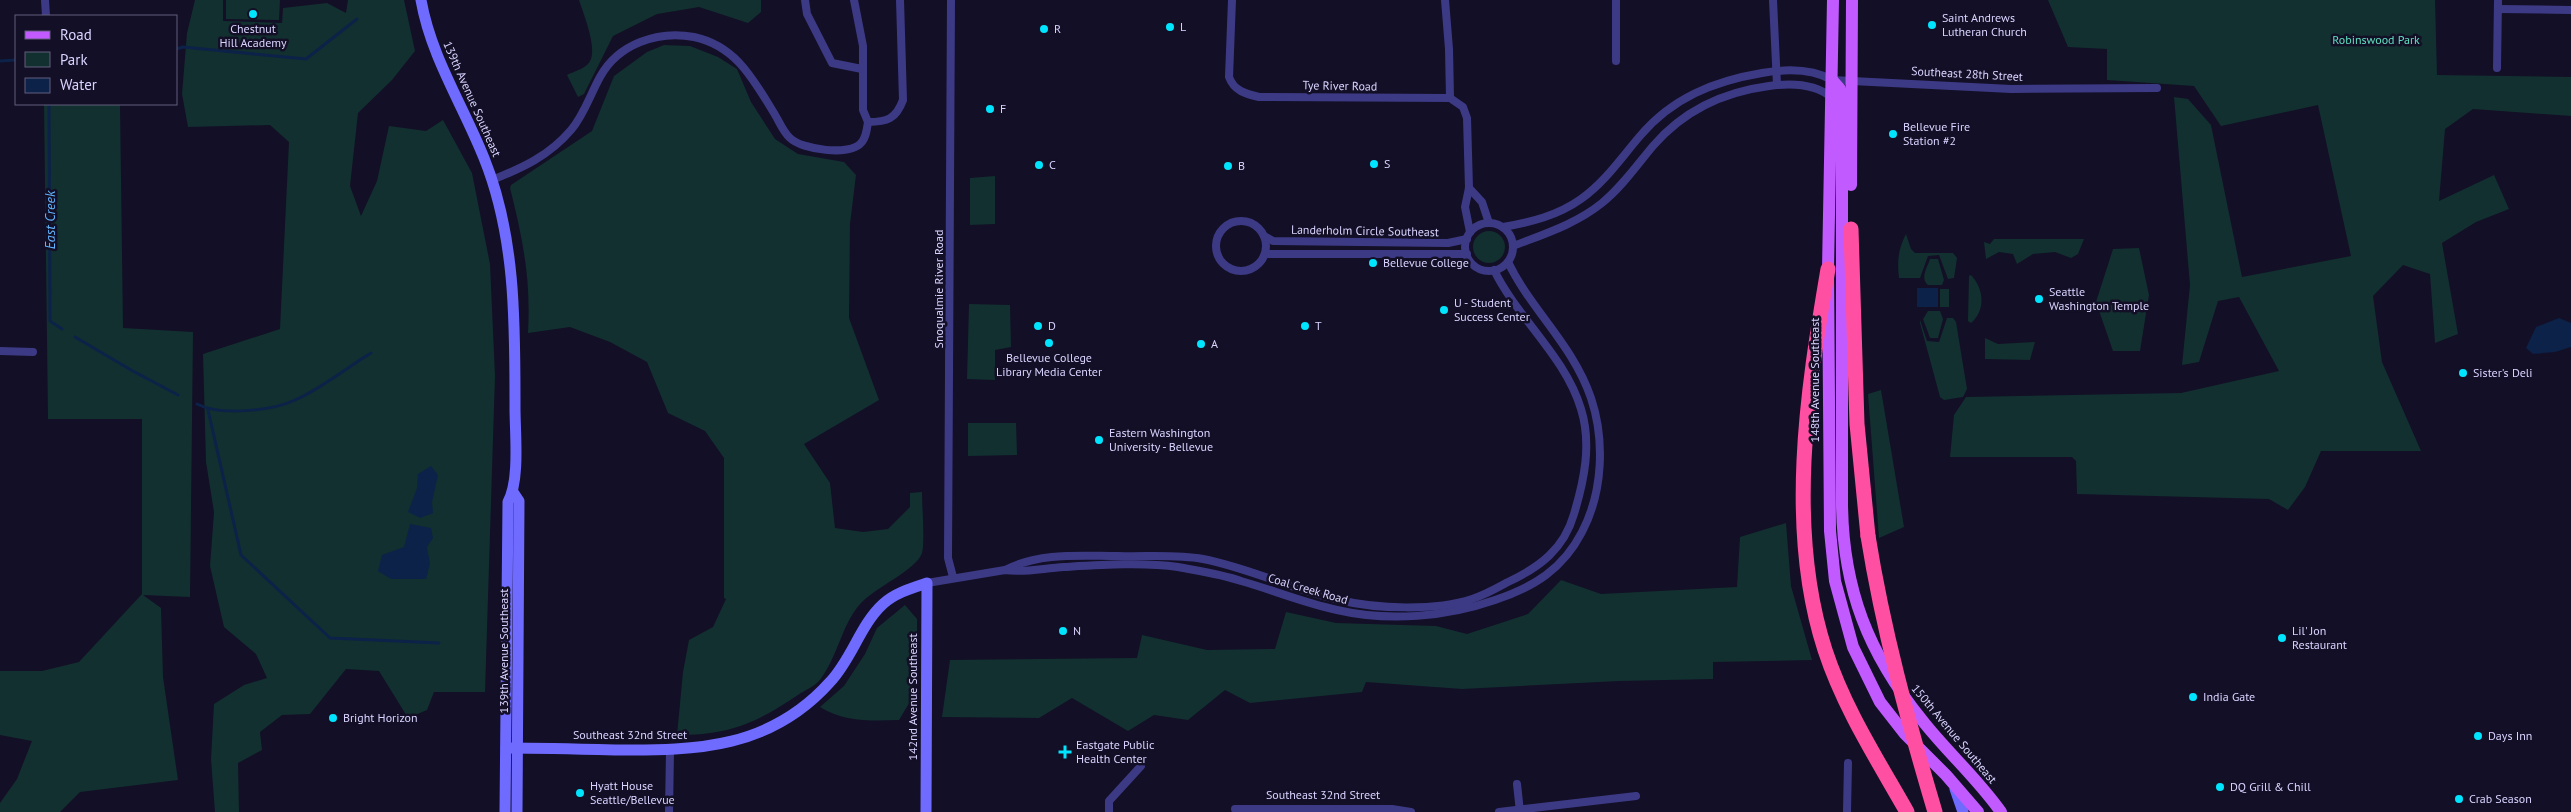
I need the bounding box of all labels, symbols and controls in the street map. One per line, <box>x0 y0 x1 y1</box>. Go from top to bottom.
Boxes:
marker: Chestnut Hill Academy <box>247 8 259 20</box>
place label: Saint Andrews Lutheran Church <box>1942 10 2027 39</box>
legend <box>15 15 178 105</box>
place label: L <box>1180 19 1186 34</box>
marker: Saint Andrews Lutheran Church <box>1926 19 1938 31</box>
place label: Chestnut Hill Academy <box>219 21 287 50</box>
place label: R <box>1054 21 1061 36</box>
marker: L <box>1164 21 1176 33</box>
marker: R <box>1038 23 1050 35</box>
text: Road <box>60 25 92 44</box>
park label: Robinswood Park <box>2332 32 2420 47</box>
street label: 139th Avenue Southeast <box>440 39 505 159</box>
text: Park <box>60 50 88 69</box>
street label: Southeast 28th Street <box>1911 63 2023 84</box>
text: Water <box>60 75 97 94</box>
street label: Tye River Road <box>1303 77 1377 94</box>
place label: F <box>1000 101 1006 116</box>
marker: F <box>984 103 996 115</box>
place label: Bellevue Fire Station #2 <box>1903 119 1970 148</box>
marker: Bellevue Fire Station #2 <box>1887 128 1899 140</box>
place label: S <box>1384 156 1390 171</box>
place label: C <box>1049 157 1056 172</box>
place label: B <box>1238 158 1245 173</box>
marker: S <box>1368 158 1380 170</box>
marker: C <box>1033 159 1045 171</box>
marker: B <box>1222 160 1234 172</box>
water label: East Creek <box>41 190 59 249</box>
street label: Landerholm Circle Southeast <box>1291 222 1439 239</box>
street label: Snoqualmie River Road <box>931 230 946 348</box>
place label: Bellevue College <box>1383 255 1469 270</box>
marker: Bellevue College <box>1367 257 1379 269</box>
place label: Seattle Washington Temple <box>2049 284 2149 313</box>
marker: Seattle Washington Temple <box>2033 293 2045 305</box>
place label: U - Student Success Center <box>1454 295 1530 324</box>
marker: U - Student Success Center <box>1438 304 1450 316</box>
place label: D <box>1048 318 1056 333</box>
place label: T <box>1315 318 1322 333</box>
street label: 148th Avenue Southeast <box>1807 318 1822 442</box>
marker: D <box>1032 320 1044 332</box>
marker: T <box>1299 320 1311 332</box>
place label: A <box>1211 336 1218 351</box>
marker: Bellevue College Library Media Center <box>1043 337 1055 349</box>
marker: A <box>1195 338 1207 350</box>
place label: Bellevue College Library Media Center <box>996 350 1102 379</box>
place label: Sister's Deli <box>2473 365 2533 380</box>
marker: Sister's Deli <box>2457 367 2469 379</box>
place label: Eastern Washington University - Bellevue <box>1109 425 1213 454</box>
marker: Eastern Washington University - Bellevue <box>1093 434 1105 446</box>
street label: Coal Creek Road <box>1267 570 1350 607</box>
street label: 139th Avenue Southeast <box>496 589 511 713</box>
place label: N <box>1073 623 1081 638</box>
place label: Lil' Jon Restaurant <box>2292 623 2347 652</box>
marker: N <box>1057 625 1069 637</box>
marker: Lil' Jon Restaurant <box>2276 632 2288 644</box>
street label: 142nd Avenue Southeast <box>905 633 920 761</box>
street label: 150th Avenue Southeast <box>1909 681 2000 786</box>
place label: India Gate <box>2203 689 2255 704</box>
marker: India Gate <box>2187 691 2199 703</box>
place label: Bright Horizon <box>343 710 418 725</box>
marker: Bright Horizon <box>327 712 339 724</box>
street label: Southeast 32nd Street <box>573 727 687 742</box>
place label: Days Inn <box>2488 728 2532 743</box>
marker: Days Inn <box>2472 730 2484 742</box>
place label: Eastgate Public Health Center <box>1076 737 1155 766</box>
marker: Eastgate Public Health Center <box>1058 745 1072 759</box>
place label: Hyatt House Seattle/Bellevue <box>590 778 675 807</box>
place label: DQ Grill & Chill <box>2230 779 2311 794</box>
marker: DQ Grill & Chill <box>2214 781 2226 793</box>
marker: Hyatt House Seattle/Bellevue <box>574 787 586 799</box>
street label: Southeast 32nd Street <box>1266 787 1380 802</box>
place label: Crab Season <box>2469 791 2532 806</box>
marker: Crab Season <box>2453 793 2465 805</box>

